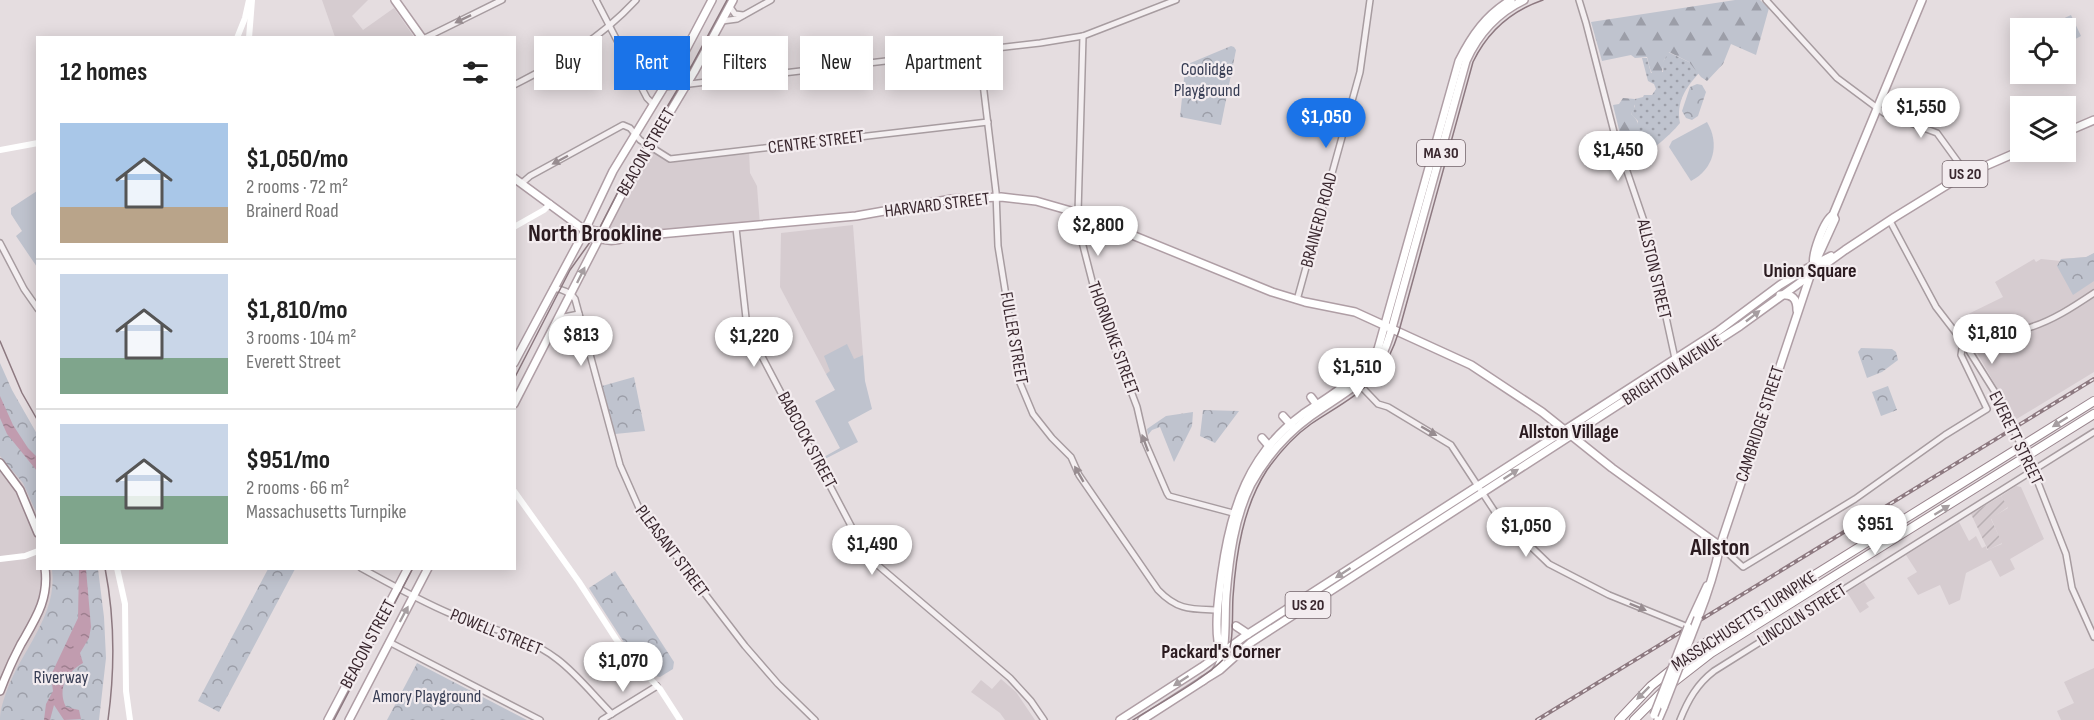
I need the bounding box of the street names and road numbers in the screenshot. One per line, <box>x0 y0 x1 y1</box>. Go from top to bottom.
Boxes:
street label: BEACON STREET <box>612 104 680 200</box>
street label: CENTRE STREET <box>767 126 865 158</box>
road number: MA 30 <box>1417 140 1465 166</box>
road number: US 20 <box>1942 161 1988 187</box>
street label: BRAINERD ROAD <box>1296 170 1342 270</box>
street label: HARVARD STREET <box>883 188 991 222</box>
street label: ALLSTON STREET <box>1632 216 1676 321</box>
street label: THORNDIKE STREET <box>1083 278 1143 398</box>
street label: FULLER STREET <box>996 290 1032 386</box>
street label: BRIGHTON AVENUE <box>1618 330 1726 410</box>
street label: CAMBRIDGE STREET <box>1731 363 1789 485</box>
street label: BABCOCK STREET <box>773 388 841 492</box>
street label: EVERETT STREET <box>1984 388 2048 488</box>
street label: PLEASANT STREET <box>631 501 713 601</box>
street label: MASSACHUSETTS TURNPIKE <box>1668 566 1820 676</box>
street label: LINCOLN STREET <box>1754 579 1850 651</box>
road number: US 20 <box>1286 592 1330 618</box>
street label: BEACON STREET <box>336 596 400 692</box>
street label: POWELL STREET <box>447 604 545 660</box>

